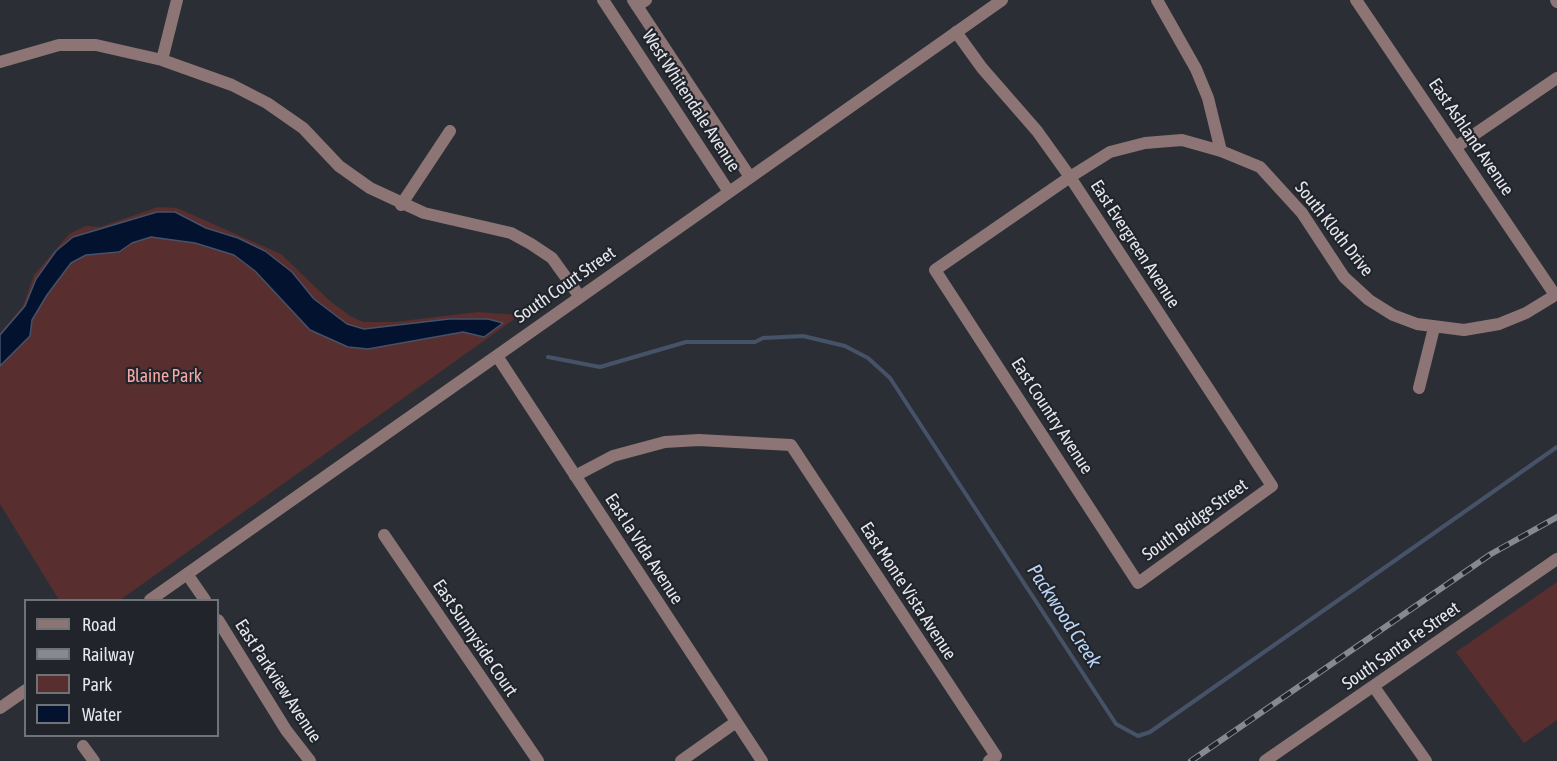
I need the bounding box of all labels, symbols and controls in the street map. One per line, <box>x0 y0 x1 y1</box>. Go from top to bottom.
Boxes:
street label: West Whitendale Avenue <box>637 26 745 176</box>
street label: East Ashland Avenue <box>1424 74 1518 200</box>
street label: East Evergreen Avenue <box>1086 176 1184 312</box>
street label: South Kloth Drive <box>1290 177 1378 281</box>
street label: South Court Street <box>510 242 620 328</box>
street label: East Country Avenue <box>1006 354 1098 478</box>
park label: Blaine Park <box>126 365 202 387</box>
street label: South Bridge Street <box>1138 474 1252 566</box>
street label: East la Vida Avenue <box>600 490 688 608</box>
street label: East Monte Vista Avenue <box>855 518 961 664</box>
water label: Packwood Creek <box>1022 560 1106 672</box>
street label: East Sunnyside Court <box>428 575 522 701</box>
street label: South Santa Fe Street <box>1338 597 1464 695</box>
legend <box>24 599 219 737</box>
text: Road <box>82 614 116 635</box>
street label: East Parkview Avenue <box>230 615 326 747</box>
text: Railway <box>82 644 134 665</box>
text: Park <box>82 674 112 695</box>
text: Water <box>82 704 121 725</box>

